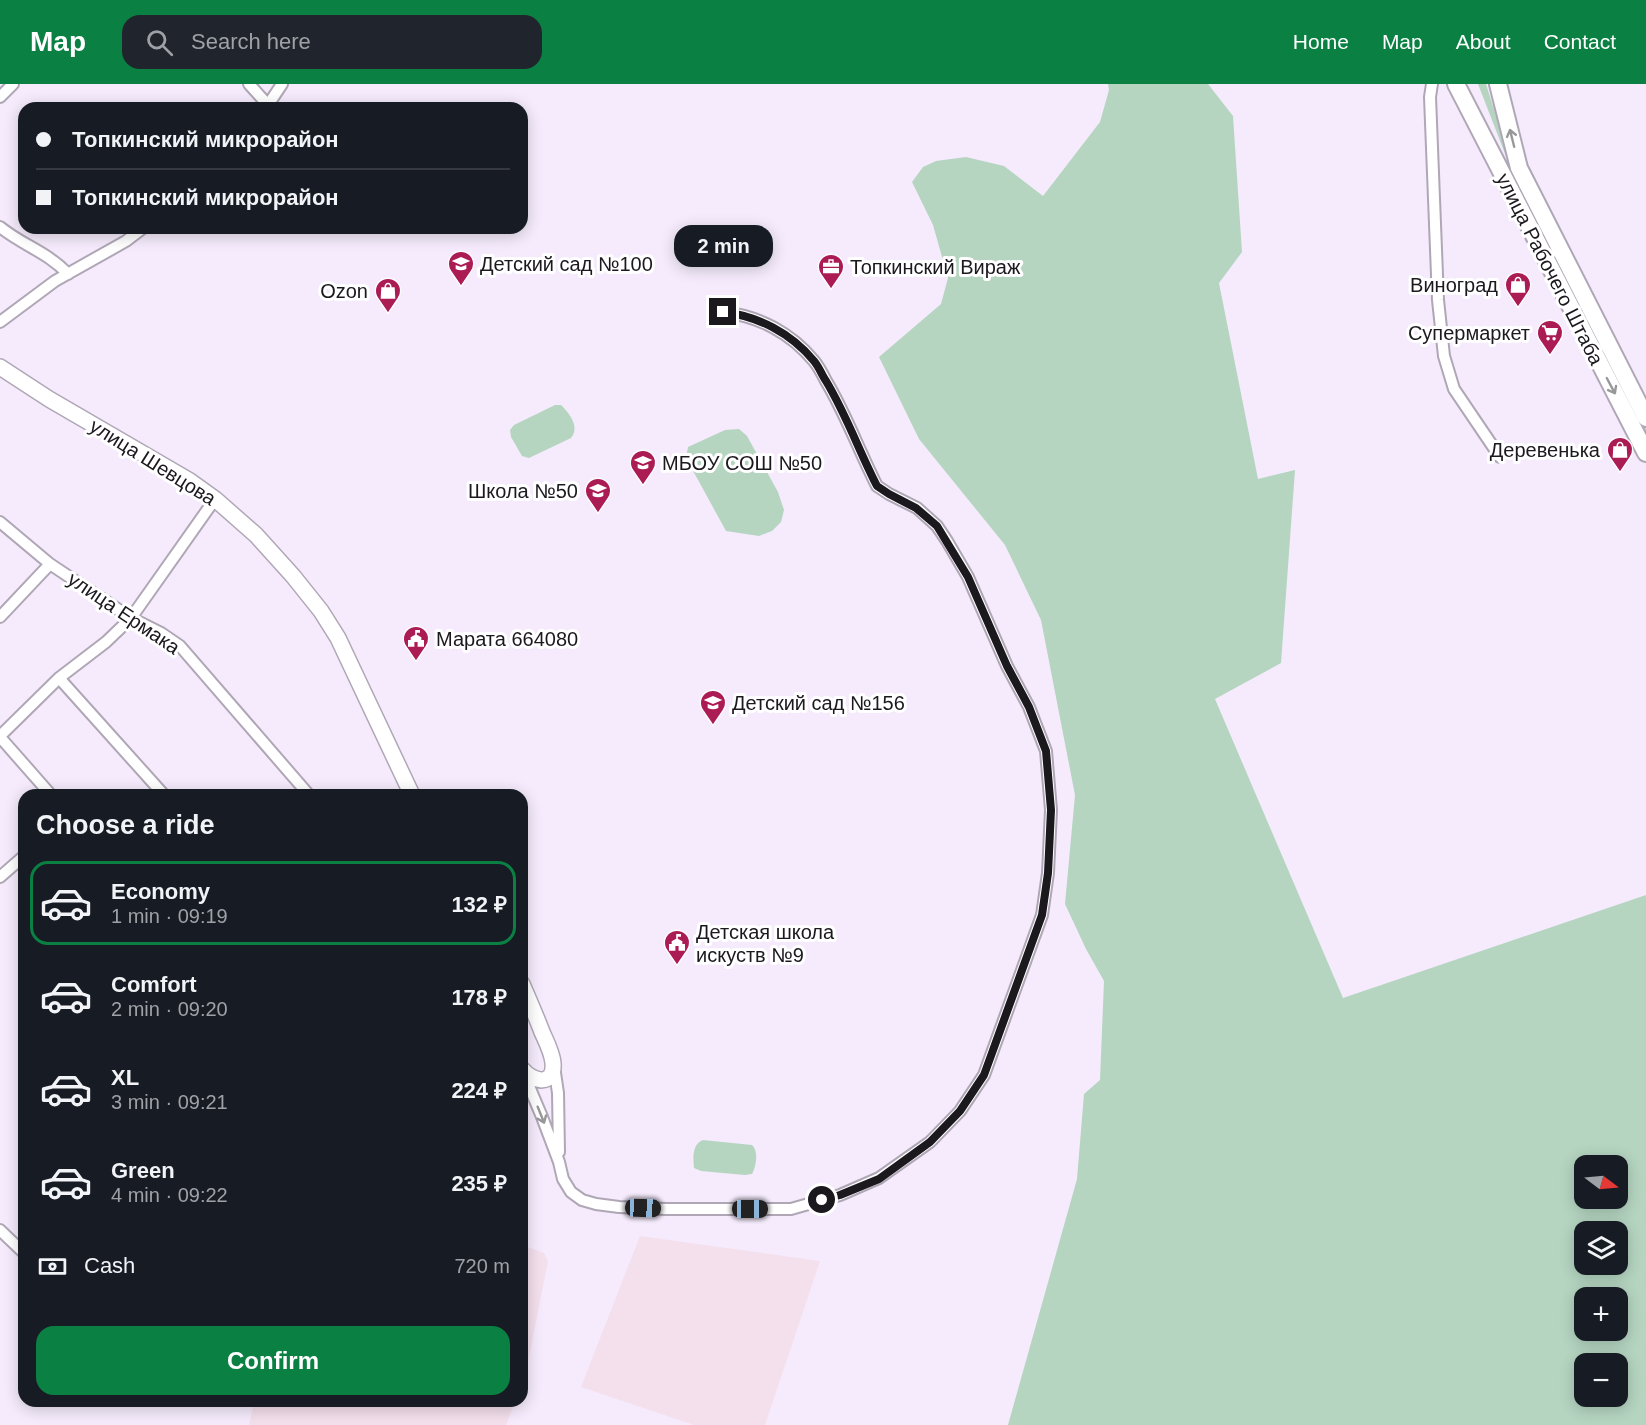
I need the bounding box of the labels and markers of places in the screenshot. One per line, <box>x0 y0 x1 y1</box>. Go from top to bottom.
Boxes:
school or university icon: Детский сад №100 <box>446 249 476 287</box>
office icon: Топкинский Вираж <box>816 252 846 290</box>
place label: Детский сад №100 <box>480 253 653 275</box>
place label: Топкинский Вираж <box>850 256 1021 278</box>
shop icon: Виноград <box>1503 270 1533 308</box>
place label: Виноград <box>1410 274 1498 296</box>
shop icon: Ozon <box>373 276 403 314</box>
place label: Ozon <box>320 280 368 302</box>
supermarket icon: Супермаркет <box>1535 318 1565 356</box>
place label: Супермаркет <box>1408 322 1530 344</box>
shop icon: Деревенька <box>1605 435 1635 473</box>
place label: Деревенька <box>1490 439 1601 461</box>
school or university icon: МБОУ СОШ №50 <box>628 448 658 486</box>
place label: МБОУ СОШ №50 <box>662 452 822 474</box>
school or university icon: Школа №50 <box>583 476 613 514</box>
place label: Школа №50 <box>468 480 578 502</box>
public building icon: Марата 664080 <box>401 624 431 662</box>
place label: Марата 664080 <box>436 628 578 650</box>
school or university icon: Детский сад №156 <box>698 688 728 726</box>
place label: Детский сад №156 <box>732 692 905 714</box>
place label: Детская школа искуств №9 <box>696 921 835 966</box>
public building icon: Детская школа искуств №9 <box>662 928 692 966</box>

